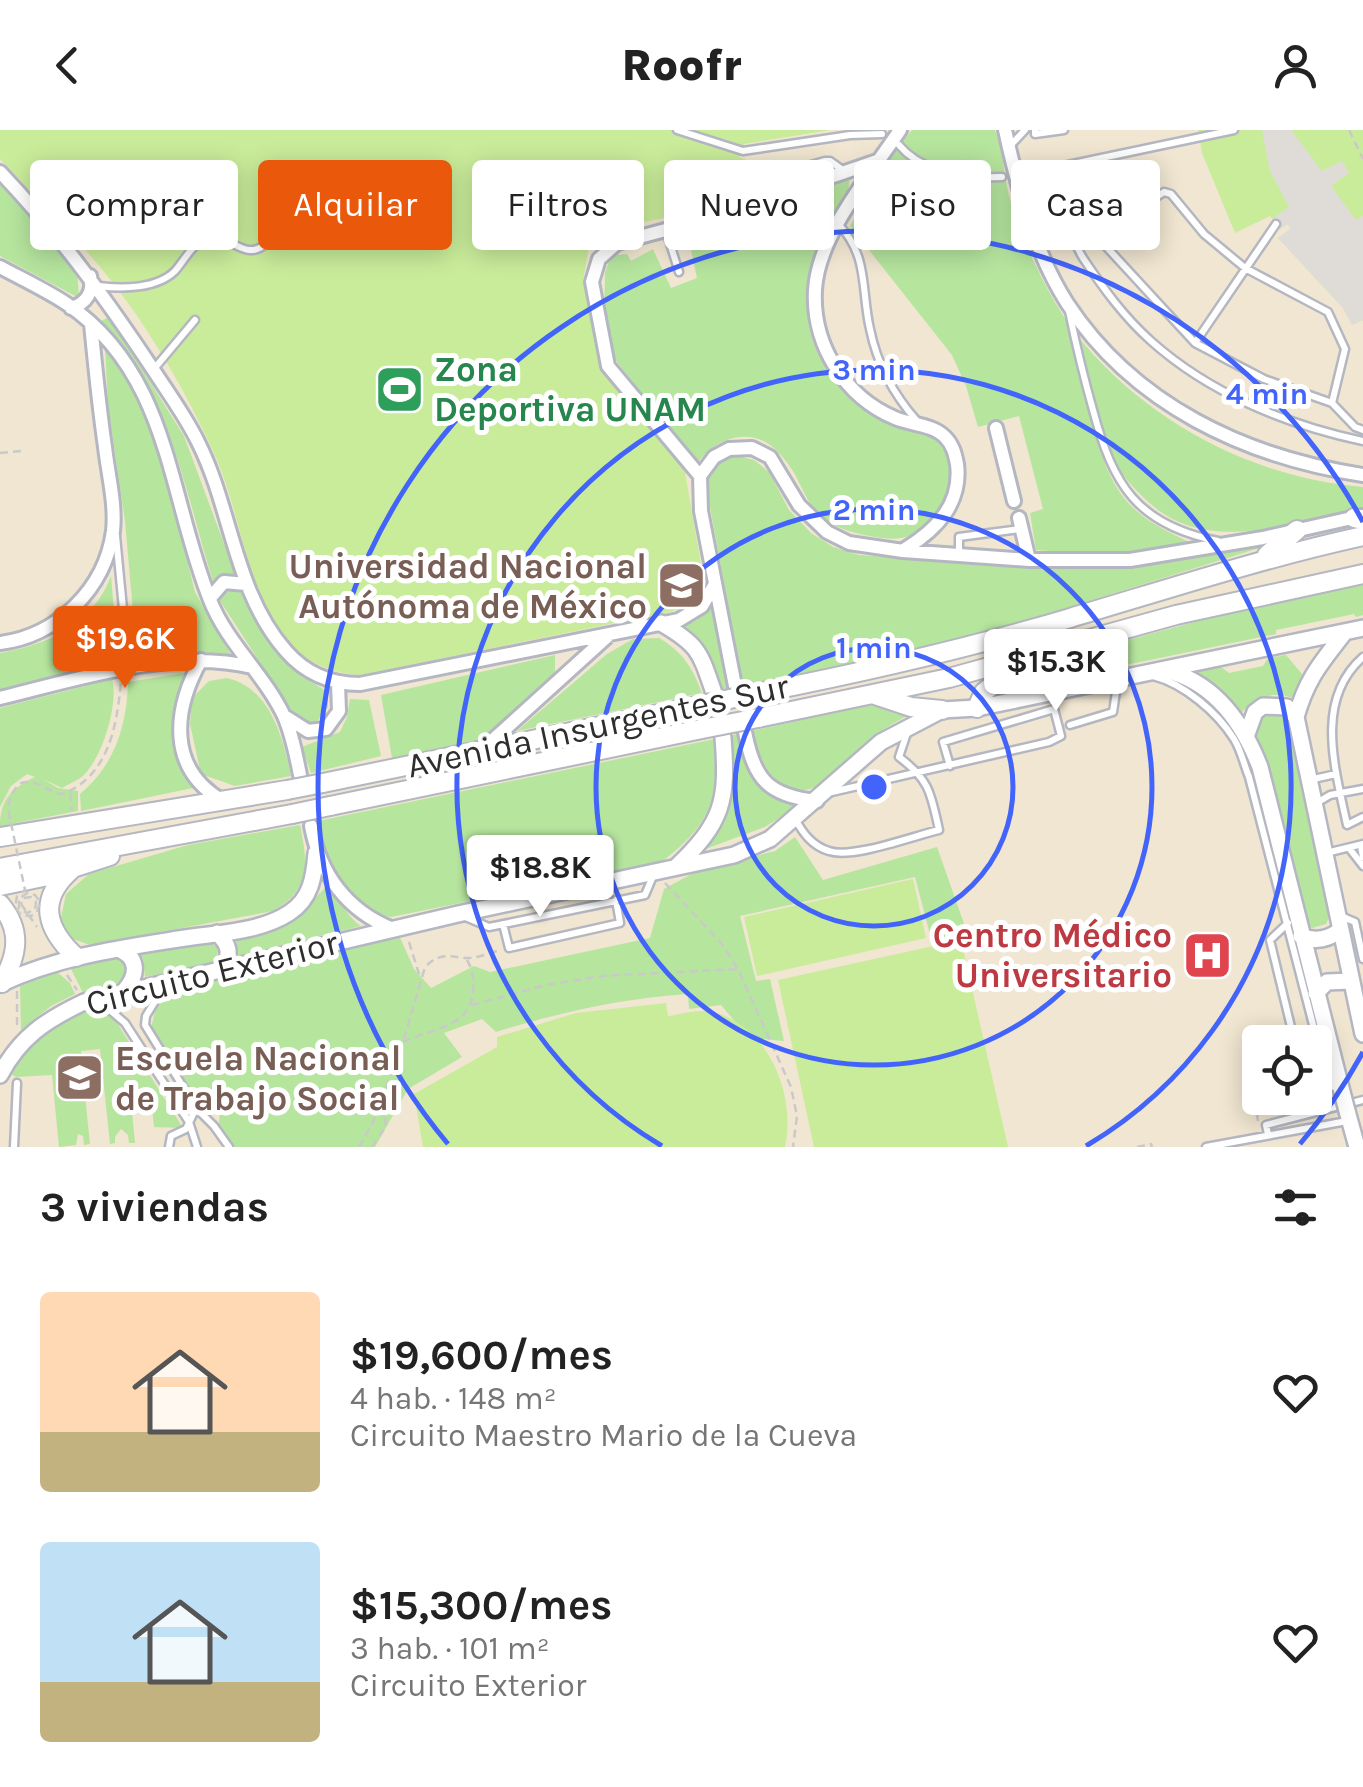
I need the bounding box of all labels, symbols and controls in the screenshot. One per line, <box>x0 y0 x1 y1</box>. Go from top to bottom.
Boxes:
icon: back <box>40 38 95 93</box>
icon: person <box>1268 38 1323 93</box>
text: Roofr <box>621 39 742 91</box>
chip: Comprar <box>30 160 238 250</box>
chip: Alquilar <box>258 160 452 250</box>
chip: Filtros <box>472 160 644 250</box>
chip: Nuevo <box>664 160 834 250</box>
chip: Piso <box>854 160 991 250</box>
chip: Casa <box>1011 160 1160 250</box>
place label: Zona Deportiva UNAM <box>434 349 706 430</box>
text: 3 min <box>832 352 916 388</box>
sports icon: Zona Deportiva UNAM <box>373 363 425 415</box>
text: 4 min <box>1226 376 1308 412</box>
text: 2 min <box>833 492 915 528</box>
place label: Universidad Nacional Autónoma de México <box>289 546 647 627</box>
school or university icon: Universidad Nacional Autónoma de México <box>656 560 708 612</box>
pin: $19.6K <box>44 606 206 691</box>
text: $19.6K <box>75 620 175 657</box>
pin: $15.3K <box>975 629 1137 714</box>
text: 1 min <box>836 630 912 666</box>
text: $15.3K <box>1006 643 1106 680</box>
street label: Avenida Insurgentes Sur <box>403 665 793 786</box>
centre of rings <box>856 769 892 805</box>
pin: $18.8K <box>459 835 621 920</box>
text: $18.8K <box>489 849 591 886</box>
place label: Centro Médico Universitario <box>933 915 1172 996</box>
street label: Circuito Exterior <box>82 922 343 1024</box>
hospital icon: Centro Médico Universitario <box>1181 929 1233 981</box>
map controls <box>1242 1025 1332 1115</box>
button: locate <box>1242 1025 1332 1115</box>
place label: Escuela Nacional de Trabajo Social <box>115 1038 401 1120</box>
school or university icon: Escuela Nacional de Trabajo Social <box>54 1052 106 1104</box>
icon: filters <box>1268 1180 1323 1235</box>
text: 3 viviendas <box>40 1182 269 1232</box>
text: $19,600/mes <box>350 1330 613 1380</box>
icon: home <box>120 1332 240 1452</box>
icon: heart <box>1268 1365 1323 1420</box>
text: 4 hab. · 148 m² <box>350 1380 556 1417</box>
text: Circuito Maestro Mario de la Cueva <box>350 1417 857 1454</box>
text: $15,300/mes <box>350 1580 612 1630</box>
icon: home <box>120 1582 240 1702</box>
icon: heart <box>1268 1615 1323 1670</box>
text: 3 hab. · 101 m² <box>350 1630 550 1667</box>
text: Circuito Exterior <box>350 1667 586 1704</box>

